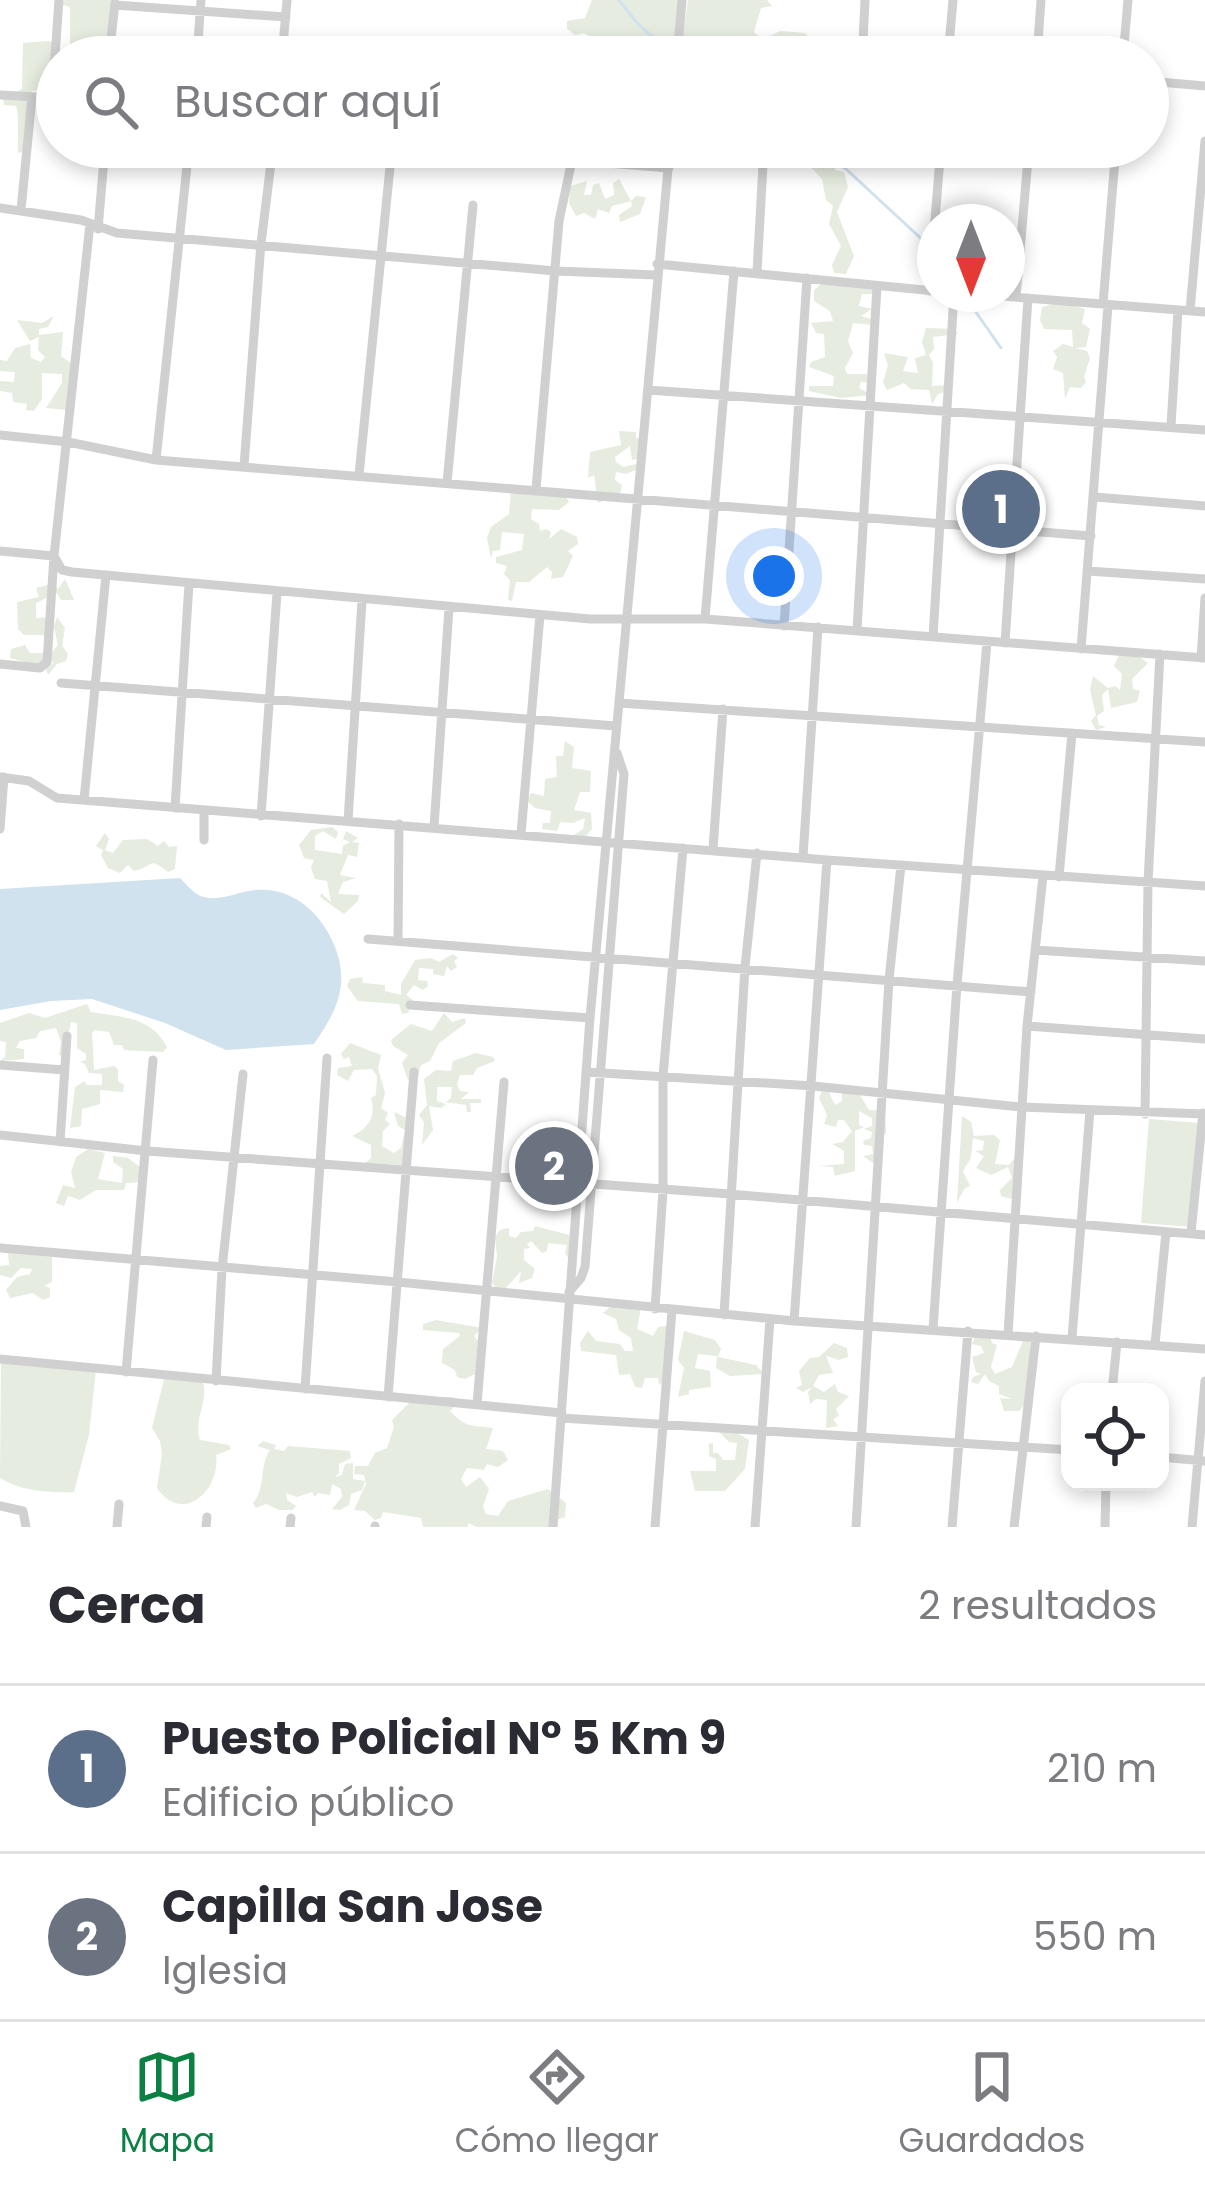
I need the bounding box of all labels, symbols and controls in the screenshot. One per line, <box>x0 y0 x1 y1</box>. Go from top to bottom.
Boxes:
search box <box>36 36 1169 168</box>
icon: search <box>78 69 144 135</box>
text: Buscar aquí <box>174 70 441 133</box>
north arrow <box>917 204 1025 312</box>
pin: 1 <box>962 464 1040 554</box>
your location <box>744 546 804 606</box>
pin: 2 <box>515 1121 593 1211</box>
map controls <box>1061 1383 1169 1491</box>
button: locate <box>1061 1383 1169 1491</box>
text: Cerca <box>48 1569 206 1641</box>
text: 2 resultados <box>918 1578 1157 1633</box>
text: Puesto Policial N° 5 Km 9 <box>162 1707 726 1770</box>
text: 1 <box>80 1741 94 1796</box>
text: 210 m <box>1047 1741 1157 1796</box>
text: Edificio público <box>162 1775 455 1830</box>
text: Capilla San Jose <box>162 1875 543 1938</box>
text: 2 <box>76 1909 98 1964</box>
text: 550 m <box>1033 1909 1157 1964</box>
text: Iglesia <box>162 1943 288 1998</box>
tab: Mapa <box>120 2044 215 2166</box>
tab: Cómo llegar <box>455 2044 659 2166</box>
tab: Guardados <box>899 2044 1085 2166</box>

